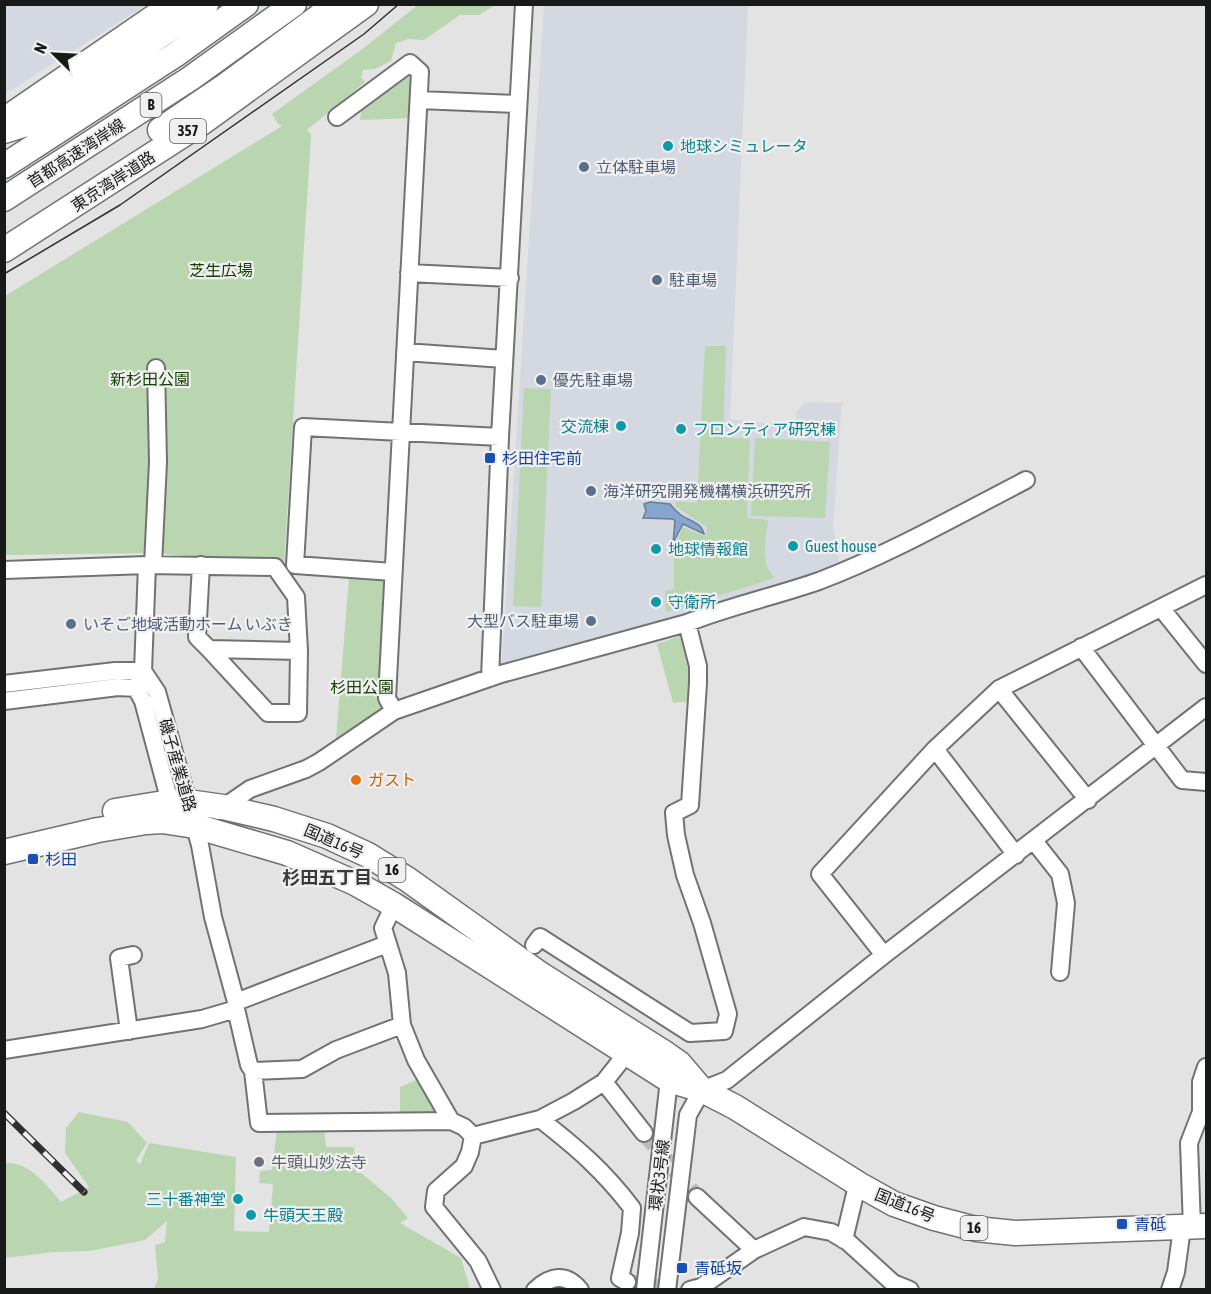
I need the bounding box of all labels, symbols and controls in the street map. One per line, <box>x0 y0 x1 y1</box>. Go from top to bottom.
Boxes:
north arrow <box>24 24 84 84</box>
text: N <box>30 40 50 56</box>
road number: B <box>140 93 162 117</box>
street label: 首都高速湾岸線 <box>24 115 128 191</box>
road number: 357 <box>170 119 206 143</box>
place label: 地球シミュレータ <box>680 137 808 155</box>
marker: 地球シミュレータ <box>661 139 675 153</box>
street label: 東京湾岸道路 <box>68 147 158 215</box>
place label: 立体駐車場 <box>596 158 676 176</box>
marker: 立体駐車場 <box>577 160 591 174</box>
park label: 芝生広場 <box>189 261 253 279</box>
place label: 駐車場 <box>669 271 717 289</box>
marker: 駐車場 <box>650 273 664 287</box>
park label: 新杉田公園 <box>110 370 190 388</box>
place label: 優先駐車場 <box>553 371 633 389</box>
marker: 優先駐車場 <box>534 373 548 387</box>
place label: 交流棟 <box>561 417 609 435</box>
marker: 交流棟 <box>614 419 628 433</box>
place label: フロンティア研究棟 <box>693 420 836 438</box>
marker: フロンティア研究棟 <box>674 422 688 436</box>
place label: 杉田住宅前 <box>502 449 582 467</box>
marker: 杉田住宅前 <box>483 451 497 465</box>
place label: 海洋研究開発機構横浜研究所 <box>603 482 811 500</box>
marker: 海洋研究開発機構横浜研究所 <box>584 484 598 498</box>
place label: Guest house <box>805 537 877 555</box>
marker: Guest house <box>786 539 800 553</box>
place label: 地球情報館 <box>668 540 748 558</box>
marker: 地球情報館 <box>649 542 663 556</box>
place label: 守衛所 <box>668 593 716 611</box>
marker: 守衛所 <box>649 595 663 609</box>
place label: 大型バス駐車場 <box>467 612 579 630</box>
marker: 大型バス駐車場 <box>584 614 598 628</box>
place label: いそご地域活動ホーム いぶき <box>83 615 293 633</box>
marker: いそご地域活動ホーム いぶき <box>64 617 78 631</box>
park label: 杉田公園 <box>330 678 394 696</box>
street label: 磯子産業道路 <box>156 716 200 814</box>
place label: ガスト <box>368 771 416 789</box>
marker: ガスト <box>349 773 363 787</box>
street label: 国道16号 <box>301 820 367 862</box>
place label: 杉田 <box>45 850 77 868</box>
marker: 杉田 <box>26 852 40 866</box>
road number: 16 <box>378 858 406 882</box>
district label: 杉田五丁目 <box>282 867 372 888</box>
street label: 環状3号線 <box>646 1138 672 1212</box>
place label: 牛頭山妙法寺 <box>271 1153 367 1171</box>
marker: 牛頭山妙法寺 <box>252 1155 266 1169</box>
street label: 国道16号 <box>872 1185 938 1225</box>
place label: 三十番神堂 <box>146 1190 226 1208</box>
marker: 三十番神堂 <box>231 1192 245 1206</box>
place label: 牛頭天王殿 <box>263 1206 343 1224</box>
marker: 牛頭天王殿 <box>244 1208 258 1222</box>
place label: 青砥 <box>1134 1215 1166 1233</box>
road number: 16 <box>960 1216 988 1240</box>
marker: 青砥 <box>1115 1217 1129 1231</box>
place label: 青砥坂 <box>694 1259 742 1277</box>
marker: 青砥坂 <box>675 1261 689 1275</box>

